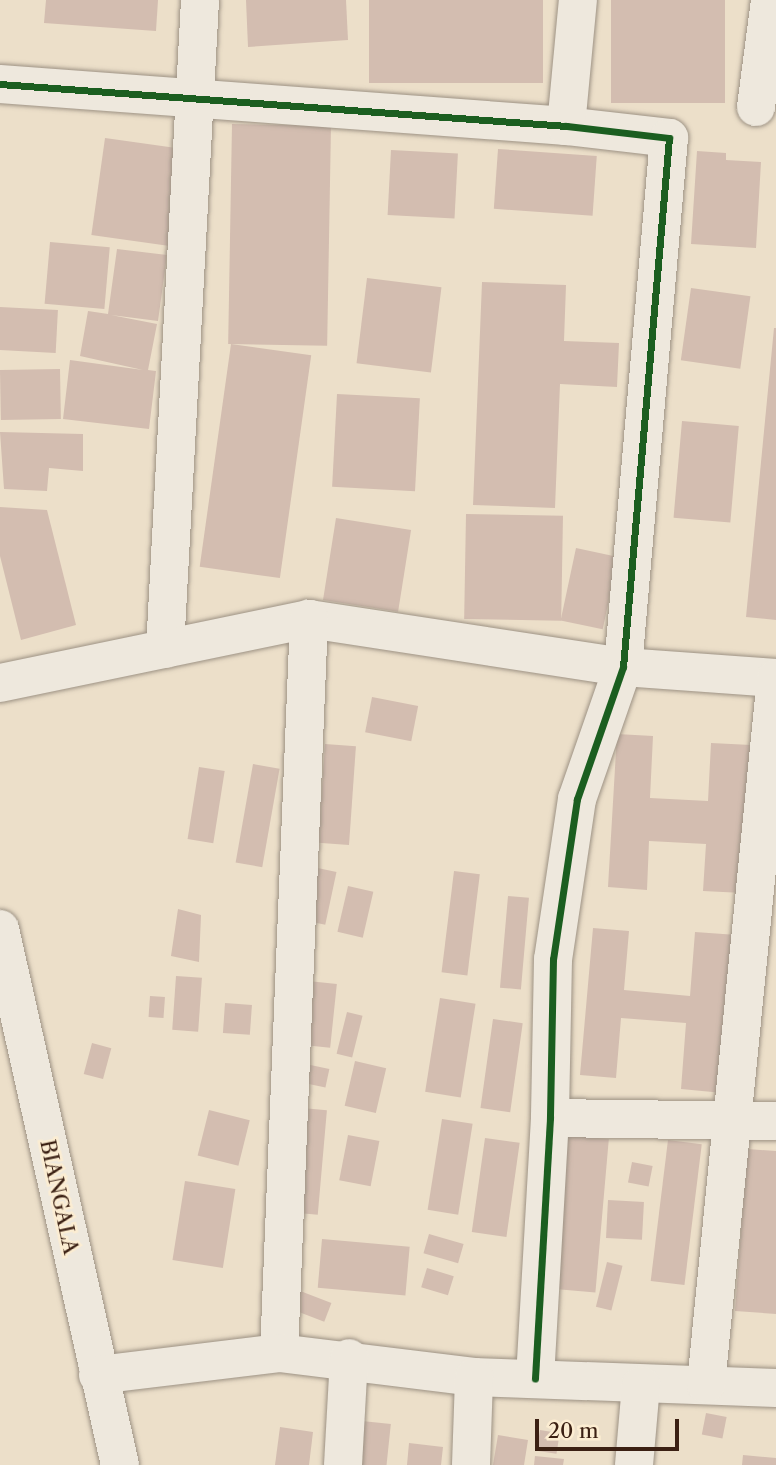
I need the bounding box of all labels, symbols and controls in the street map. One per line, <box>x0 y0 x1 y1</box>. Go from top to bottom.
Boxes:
street label: BIANGALA <box>35 1137 83 1257</box>
scale bar <box>538 1406 682 1450</box>
text: 20 m <box>548 1418 599 1443</box>

